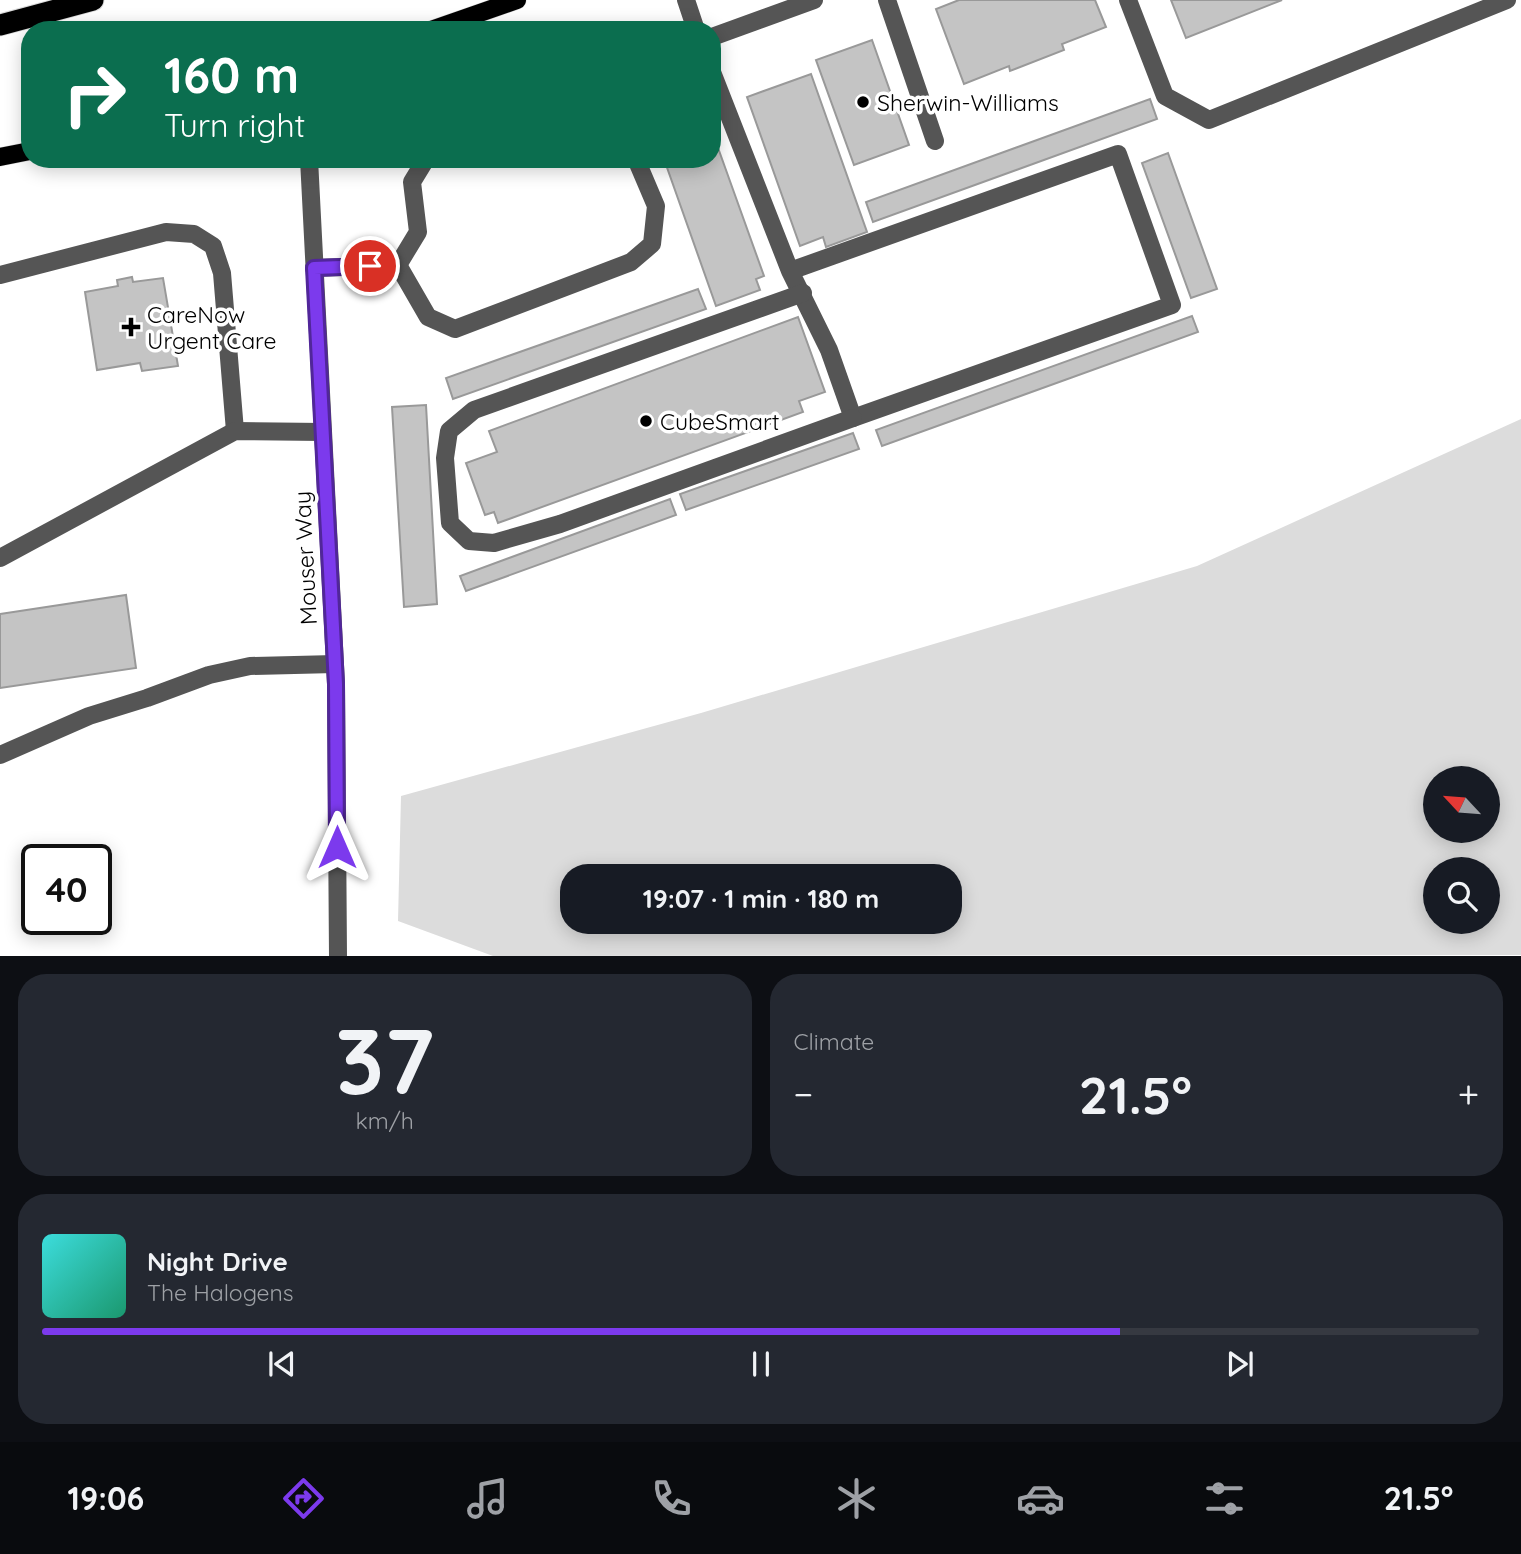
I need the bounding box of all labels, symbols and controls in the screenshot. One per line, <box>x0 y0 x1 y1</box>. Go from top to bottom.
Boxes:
text: 160 m <box>164 44 299 105</box>
icon: right <box>49 49 140 140</box>
place label: Sherwin-Williams <box>877 88 1059 117</box>
marker: Sherwin-Williams <box>855 94 871 110</box>
text: Turn right <box>164 105 305 145</box>
pin <box>340 236 400 296</box>
icon: arrive <box>351 247 389 285</box>
place label: CareNow Urgent Care <box>147 300 276 355</box>
marker: CareNow Urgent Care <box>121 317 141 337</box>
place label: CubeSmart <box>660 407 780 436</box>
marker: CubeSmart <box>638 413 654 429</box>
street label: Mouser Way <box>287 490 323 626</box>
north arrow <box>1423 766 1500 844</box>
map controls <box>1423 766 1500 934</box>
position arrow <box>300 810 374 884</box>
speed limit sign: 40 <box>21 844 112 935</box>
button: search <box>1423 857 1500 934</box>
text: 19:07 · 1 min · 180 m <box>643 882 879 915</box>
text: 37 <box>335 1003 434 1117</box>
text: Climate <box>794 1027 874 1056</box>
text: 21.5° <box>1079 1062 1192 1127</box>
text: − <box>794 1070 813 1118</box>
text: + <box>1458 1070 1479 1118</box>
text: km/h <box>356 1106 414 1135</box>
text: Night Drive <box>147 1245 288 1278</box>
text: The Halogens <box>147 1278 294 1307</box>
icon: previous <box>263 1345 301 1383</box>
icon: pause <box>742 1345 780 1383</box>
icon: next <box>1221 1345 1259 1383</box>
icon: directions <box>279 1474 328 1523</box>
icon: music <box>463 1474 512 1523</box>
icon: phone <box>647 1474 696 1523</box>
icon: climate <box>832 1474 881 1523</box>
icon: car <box>1016 1474 1065 1523</box>
icon: filters <box>1200 1474 1249 1523</box>
text: 19:06 <box>68 1478 144 1518</box>
text: 21.5° <box>1384 1478 1453 1518</box>

